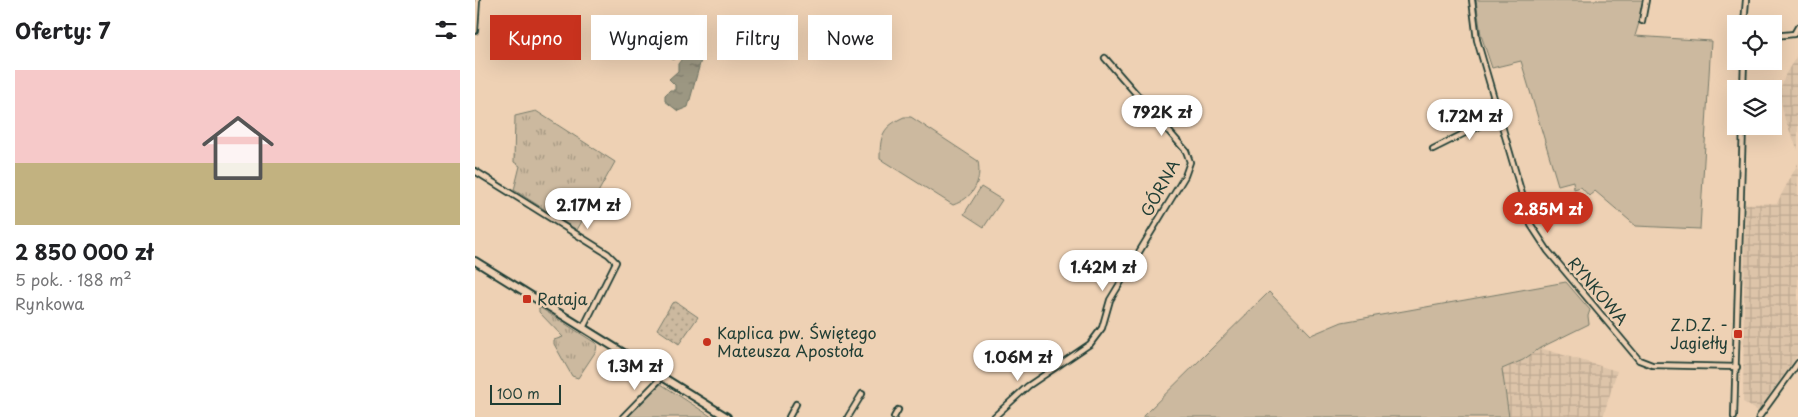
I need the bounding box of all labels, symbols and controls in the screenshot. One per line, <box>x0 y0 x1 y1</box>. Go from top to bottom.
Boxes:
text: Oferty: 7 <box>15 14 110 46</box>
chip: Kupno <box>490 15 581 60</box>
chip: Wynajem <box>591 15 707 60</box>
chip: Filtry <box>717 15 798 60</box>
chip: Nowe <box>808 15 892 60</box>
map controls <box>1727 15 1782 135</box>
button: locate <box>1727 15 1782 70</box>
icon: filters <box>432 16 460 44</box>
button: layers <box>1727 80 1782 135</box>
pin: 792K zł <box>1116 94 1208 137</box>
pin: 1.72M zł <box>1418 98 1522 141</box>
text: 792K zł <box>1132 99 1192 123</box>
icon: home <box>193 103 283 193</box>
text: 1.72M zł <box>1438 103 1502 127</box>
street label: GÓRNA <box>1134 155 1185 220</box>
pin: 2.17M zł <box>536 188 640 230</box>
text: 2.17M zł <box>556 192 620 216</box>
pin: 2.85M zł <box>1496 192 1600 234</box>
text: 2.85M zł <box>1514 196 1582 220</box>
text: 2 850 000 zł <box>15 235 153 267</box>
pin: 1.42M zł <box>1051 250 1155 292</box>
street label: RYNKOWA <box>1563 251 1635 330</box>
text: 1.42M zł <box>1070 254 1136 278</box>
text: 5 pok. · 188 m² <box>15 267 132 291</box>
place label: Rataja <box>537 286 587 310</box>
text: Rynkowa <box>15 291 84 315</box>
marker: Rataja <box>521 293 533 305</box>
place label: Z.D.Z. - Jagiełły <box>1670 312 1728 354</box>
place label: Kaplica pw. Świętego Mateusza Apostoła <box>717 320 877 362</box>
marker: Z.D.Z. - Jagiełły <box>1732 328 1744 340</box>
marker: Kaplica pw. Świętego Mateusza Apostoła <box>701 336 713 348</box>
pin: 1.06M zł <box>966 340 1070 382</box>
text: 1.06M zł <box>984 344 1052 368</box>
pin: 1.3M zł <box>589 348 681 391</box>
text: 1.3M zł <box>608 353 662 377</box>
scale bar <box>490 382 561 405</box>
text: 100 m <box>497 383 540 404</box>

